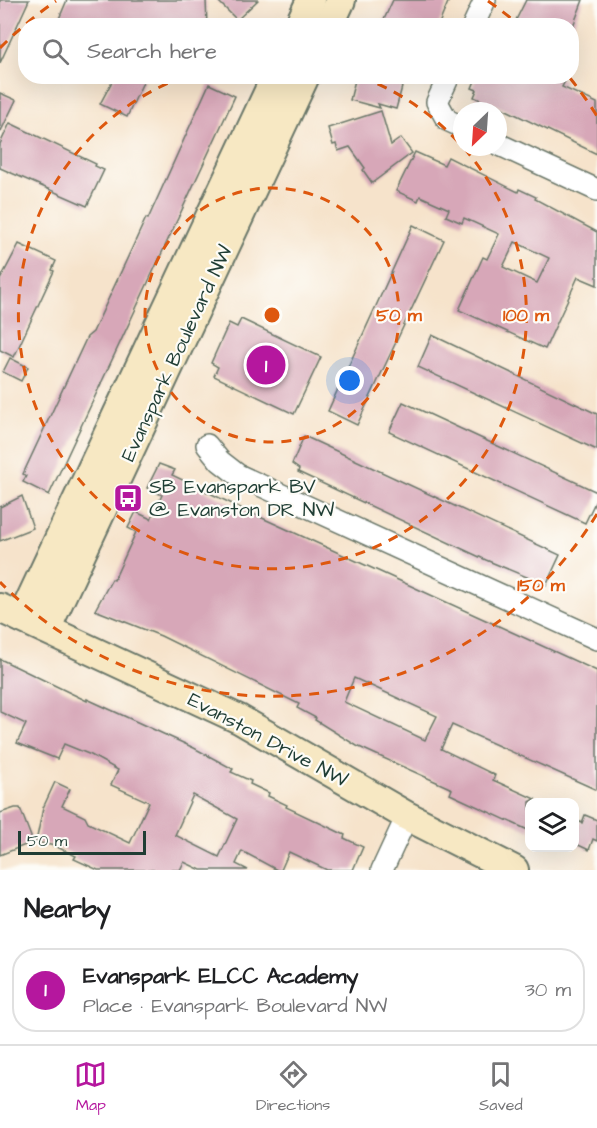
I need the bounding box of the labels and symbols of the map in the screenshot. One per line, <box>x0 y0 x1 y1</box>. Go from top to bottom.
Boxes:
north arrow <box>453 102 507 156</box>
street label: Evanspark Boulevard NW <box>114 240 240 466</box>
text: 50 m <box>376 303 423 328</box>
text: 100 m <box>503 303 550 328</box>
centre of rings <box>262 305 282 325</box>
pin: 1 <box>246 342 286 388</box>
your location <box>335 366 364 395</box>
place label: SB Evanspark BV @ Evanston DR NW <box>149 473 334 524</box>
bus stop icon: SB Evanspark BV @ Evanston DR NW <box>112 482 144 514</box>
text: 150 m <box>517 573 566 598</box>
street label: Evanston Drive NW <box>183 686 353 794</box>
scale bar <box>18 828 146 856</box>

